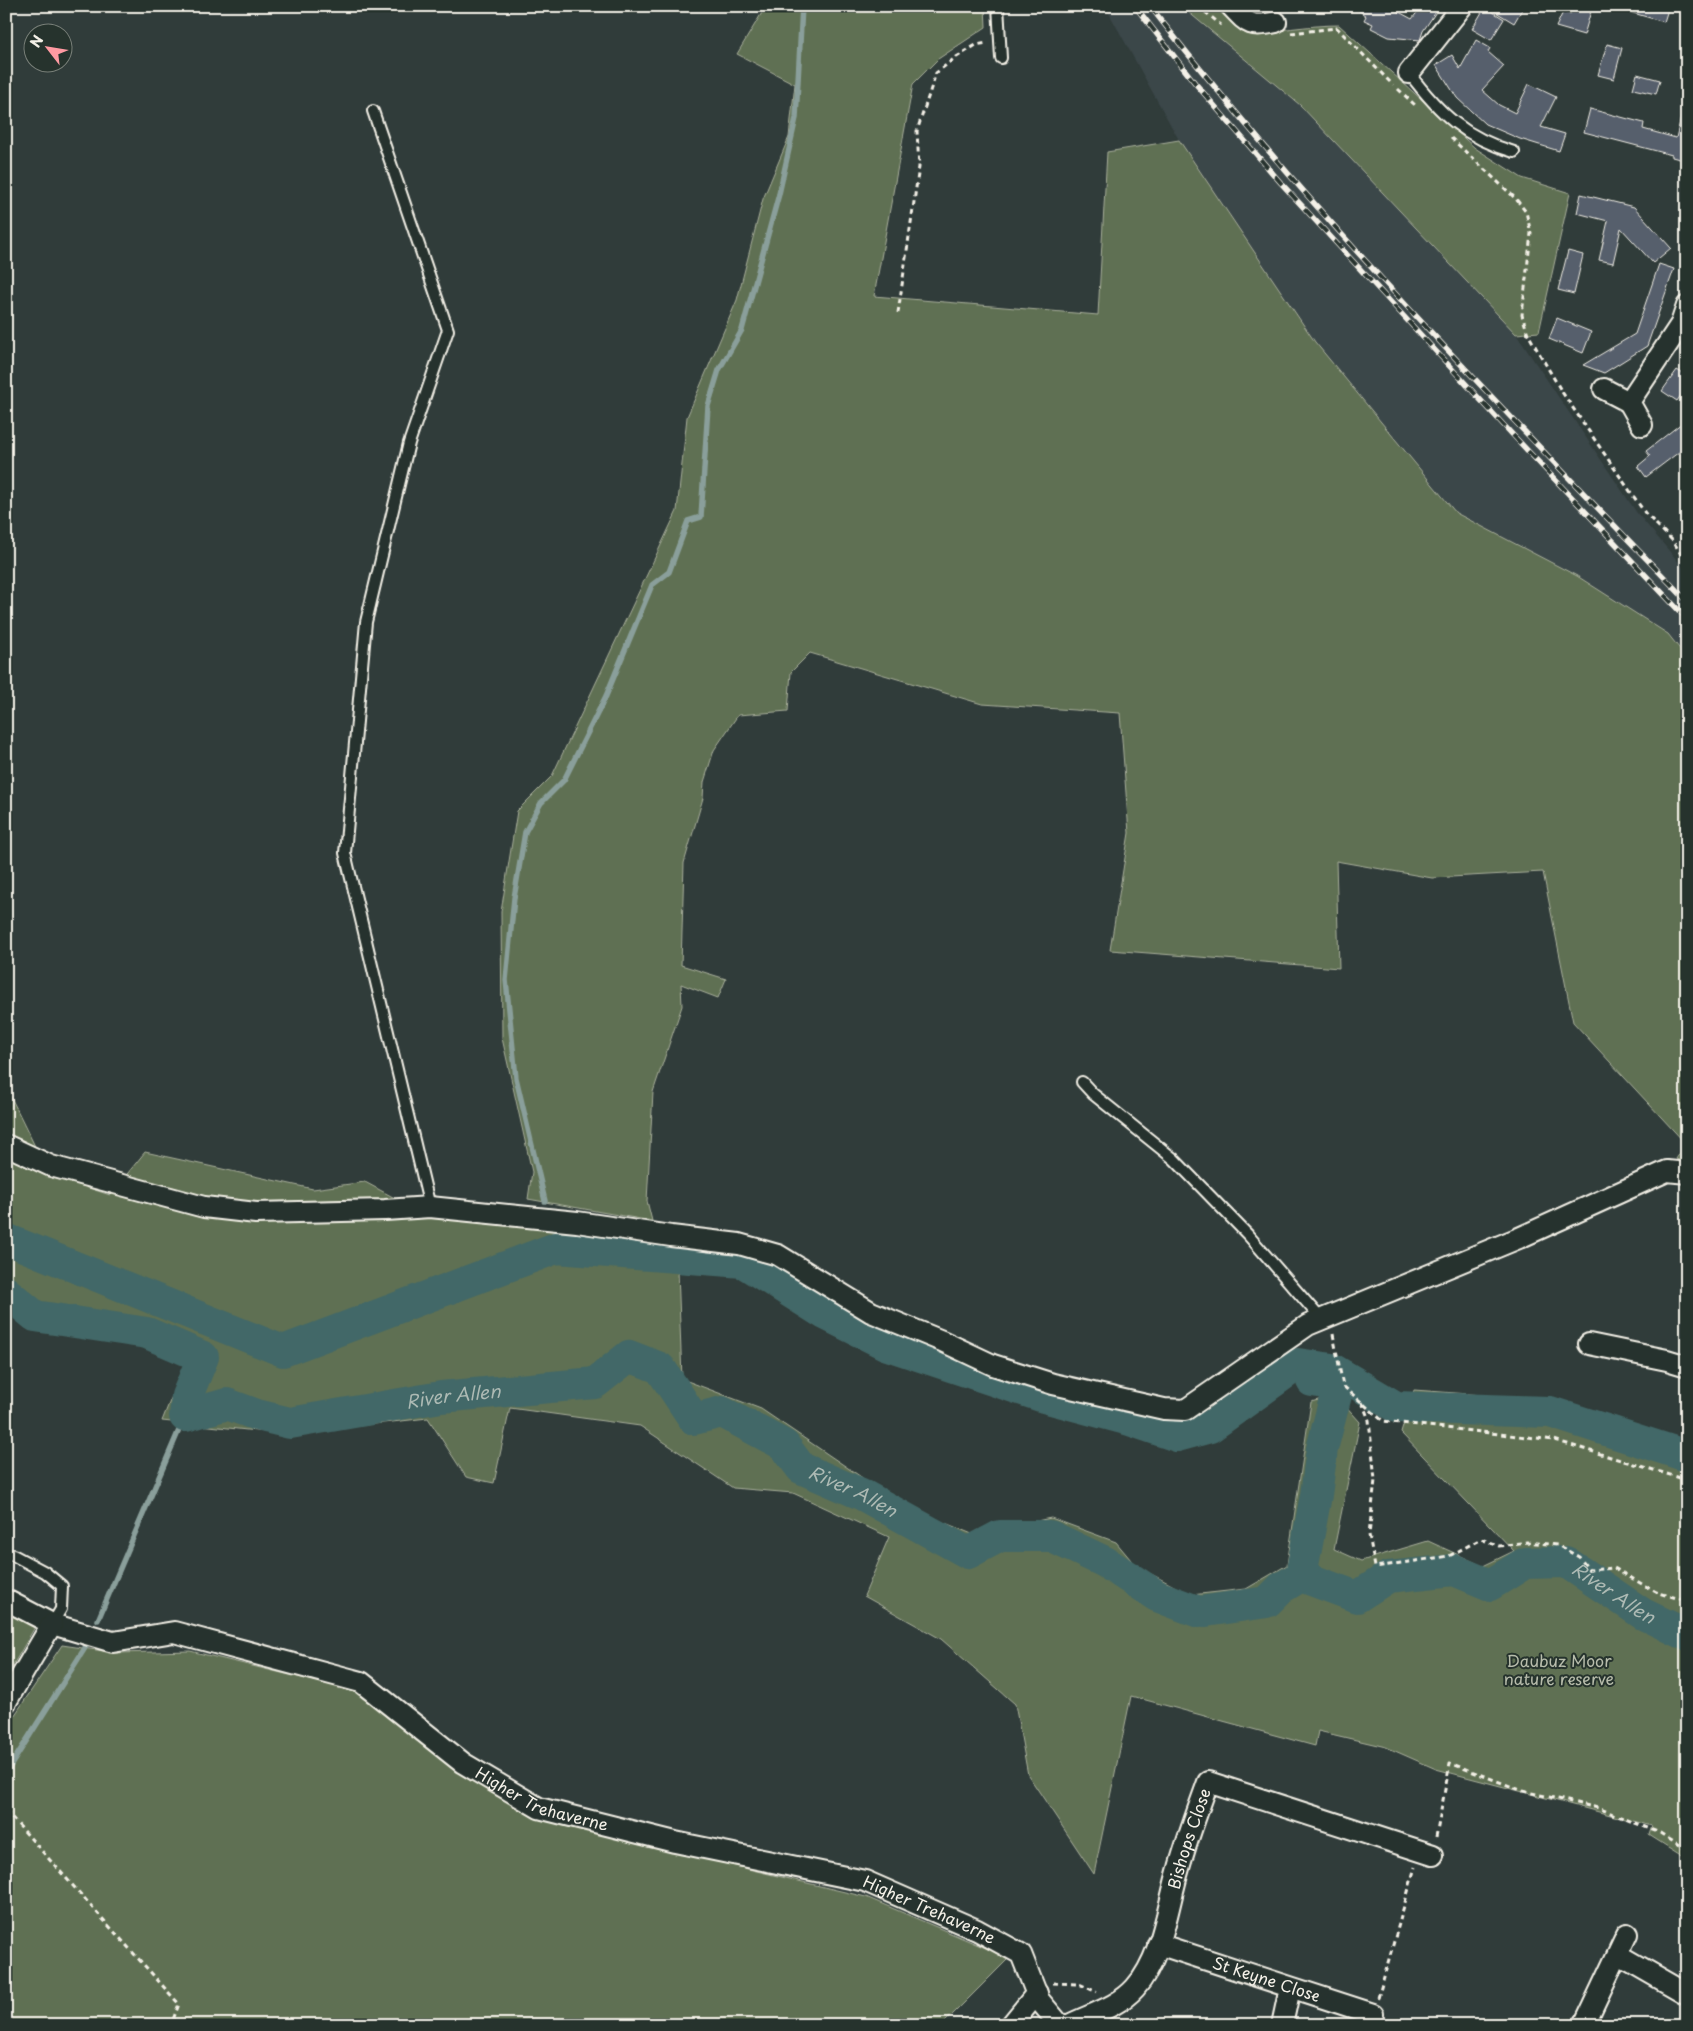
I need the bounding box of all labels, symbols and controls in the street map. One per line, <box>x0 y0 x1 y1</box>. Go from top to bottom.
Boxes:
north arrow <box>22 22 72 72</box>
text: N <box>25 31 48 51</box>
water label: River Allen <box>403 1377 502 1415</box>
water label: River Allen <box>805 1458 903 1524</box>
water label: River Allen <box>1567 1555 1660 1630</box>
park label: Daubuz Moor nature reserve <box>1504 1648 1614 1690</box>
street label: Higher Trehaverne <box>472 1760 611 1836</box>
street label: Bishops Close <box>1161 1785 1216 1891</box>
street label: Higher Trehaverne <box>860 1869 1000 1949</box>
street label: St Keyne Close <box>1210 1950 1324 2007</box>

